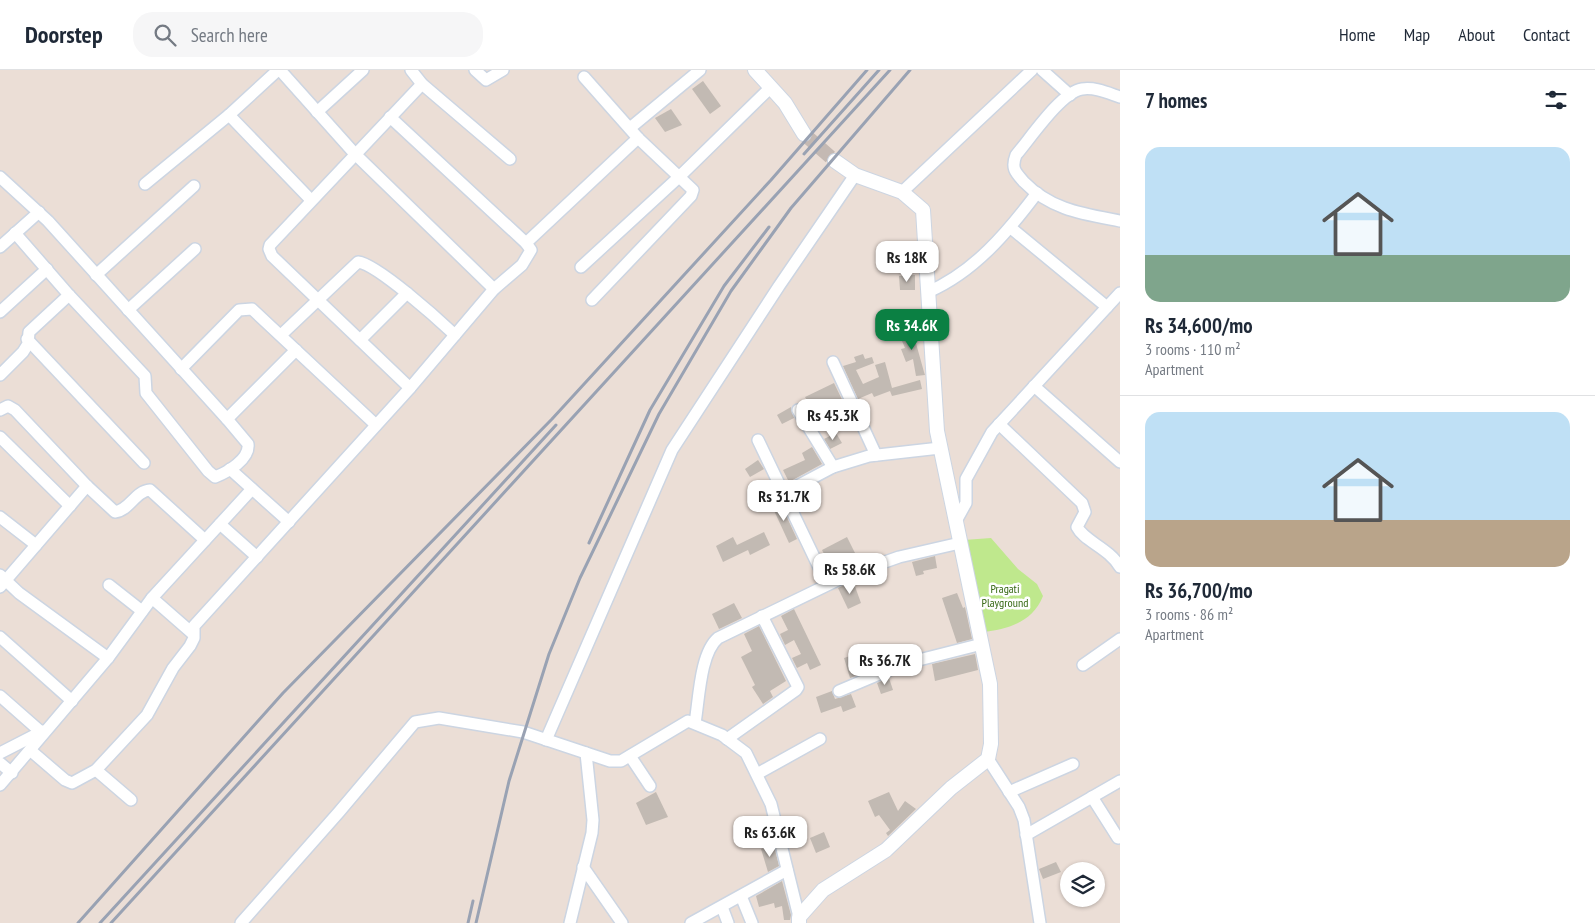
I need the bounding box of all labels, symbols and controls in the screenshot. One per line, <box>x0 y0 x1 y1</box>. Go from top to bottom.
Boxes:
search box <box>133 12 483 57</box>
text: Doorstep <box>25 19 103 50</box>
icon: search <box>151 21 179 49</box>
text: Search here <box>191 23 268 47</box>
text: Home <box>1339 23 1376 46</box>
text: Map <box>1404 23 1430 46</box>
text: About <box>1458 23 1495 46</box>
text: Contact <box>1523 23 1570 46</box>
icon: filters <box>1542 86 1570 114</box>
text: 7 homes <box>1145 87 1207 114</box>
icon: home <box>1313 179 1403 269</box>
pin: Rs 18K <box>866 240 948 283</box>
text: Rs 18K <box>887 247 927 267</box>
pin: Rs 34.6K <box>860 308 964 351</box>
text: Rs 34,600/mo <box>1145 312 1253 339</box>
text: Rs 34.6K <box>886 315 938 335</box>
text: 3 rooms · 110 m² <box>1145 339 1241 359</box>
text: Apartment <box>1145 359 1204 379</box>
pin: Rs 45.3K <box>781 398 885 441</box>
text: Rs 45.3K <box>807 405 859 425</box>
icon: home <box>1313 445 1403 535</box>
pin: Rs 31.7K <box>732 480 836 522</box>
text: Rs 31.7K <box>758 486 810 506</box>
pin: Rs 58.6K <box>798 552 902 595</box>
text: Rs 58.6K <box>824 559 876 579</box>
text: Rs 36,700/mo <box>1145 577 1253 604</box>
park label: Pragati Playground <box>982 581 1028 610</box>
text: 3 rooms · 86 m² <box>1145 604 1233 624</box>
text: Apartment <box>1145 624 1204 644</box>
pin: Rs 36.7K <box>833 644 937 686</box>
text: Rs 36.7K <box>859 650 911 670</box>
pin: Rs 63.6K <box>718 816 822 858</box>
text: Rs 63.6K <box>744 822 796 842</box>
map controls <box>1060 862 1105 907</box>
button: layers <box>1060 862 1105 907</box>

